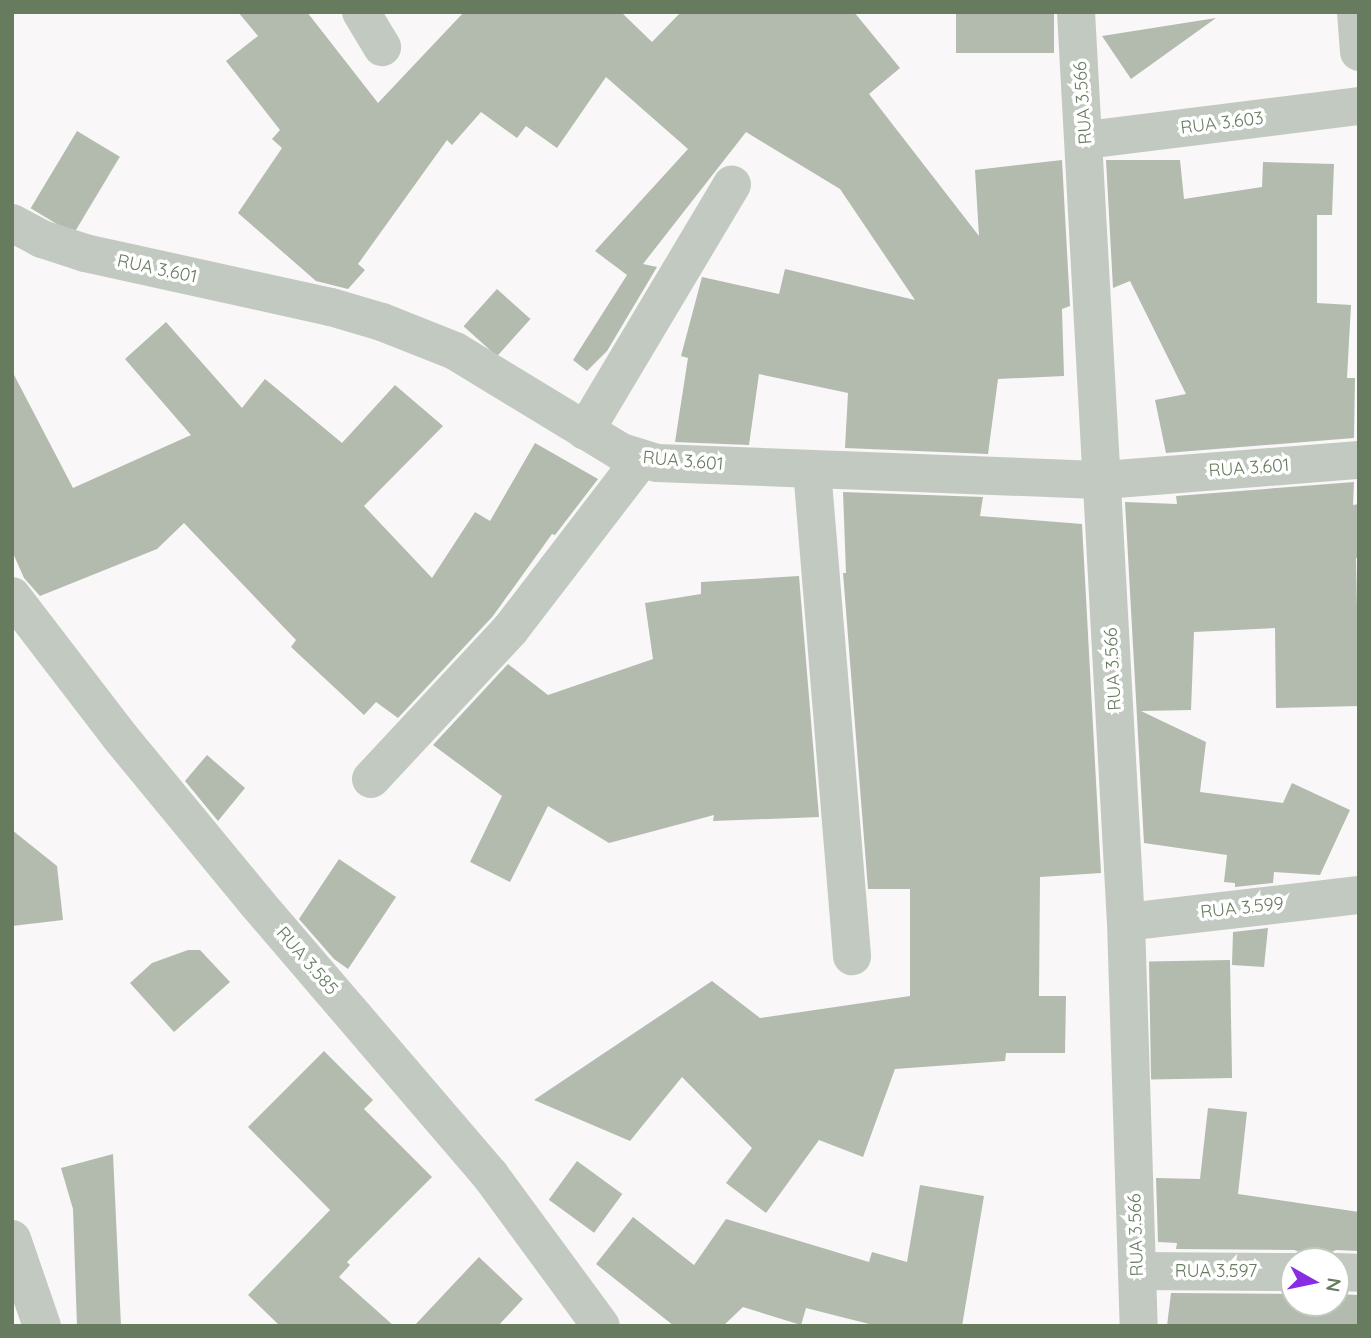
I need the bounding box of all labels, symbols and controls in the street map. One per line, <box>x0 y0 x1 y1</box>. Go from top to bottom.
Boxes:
street label: RUA 3.566 <box>1069 61 1097 145</box>
street label: RUA 3.603 <box>1179 107 1265 139</box>
street label: RUA 3.601 <box>115 250 199 288</box>
street label: RUA 3.601 <box>642 447 724 475</box>
street label: RUA 3.601 <box>1208 454 1290 482</box>
street label: RUA 3.566 <box>1100 627 1126 711</box>
street label: RUA 3.599 <box>1199 893 1285 923</box>
street label: RUA 3.585 <box>272 923 342 999</box>
street label: RUA 3.566 <box>1124 1193 1148 1277</box>
north arrow <box>1280 1247 1350 1317</box>
street label: RUA 3.597 <box>1175 1260 1257 1282</box>
text: N <box>1321 1276 1347 1294</box>

